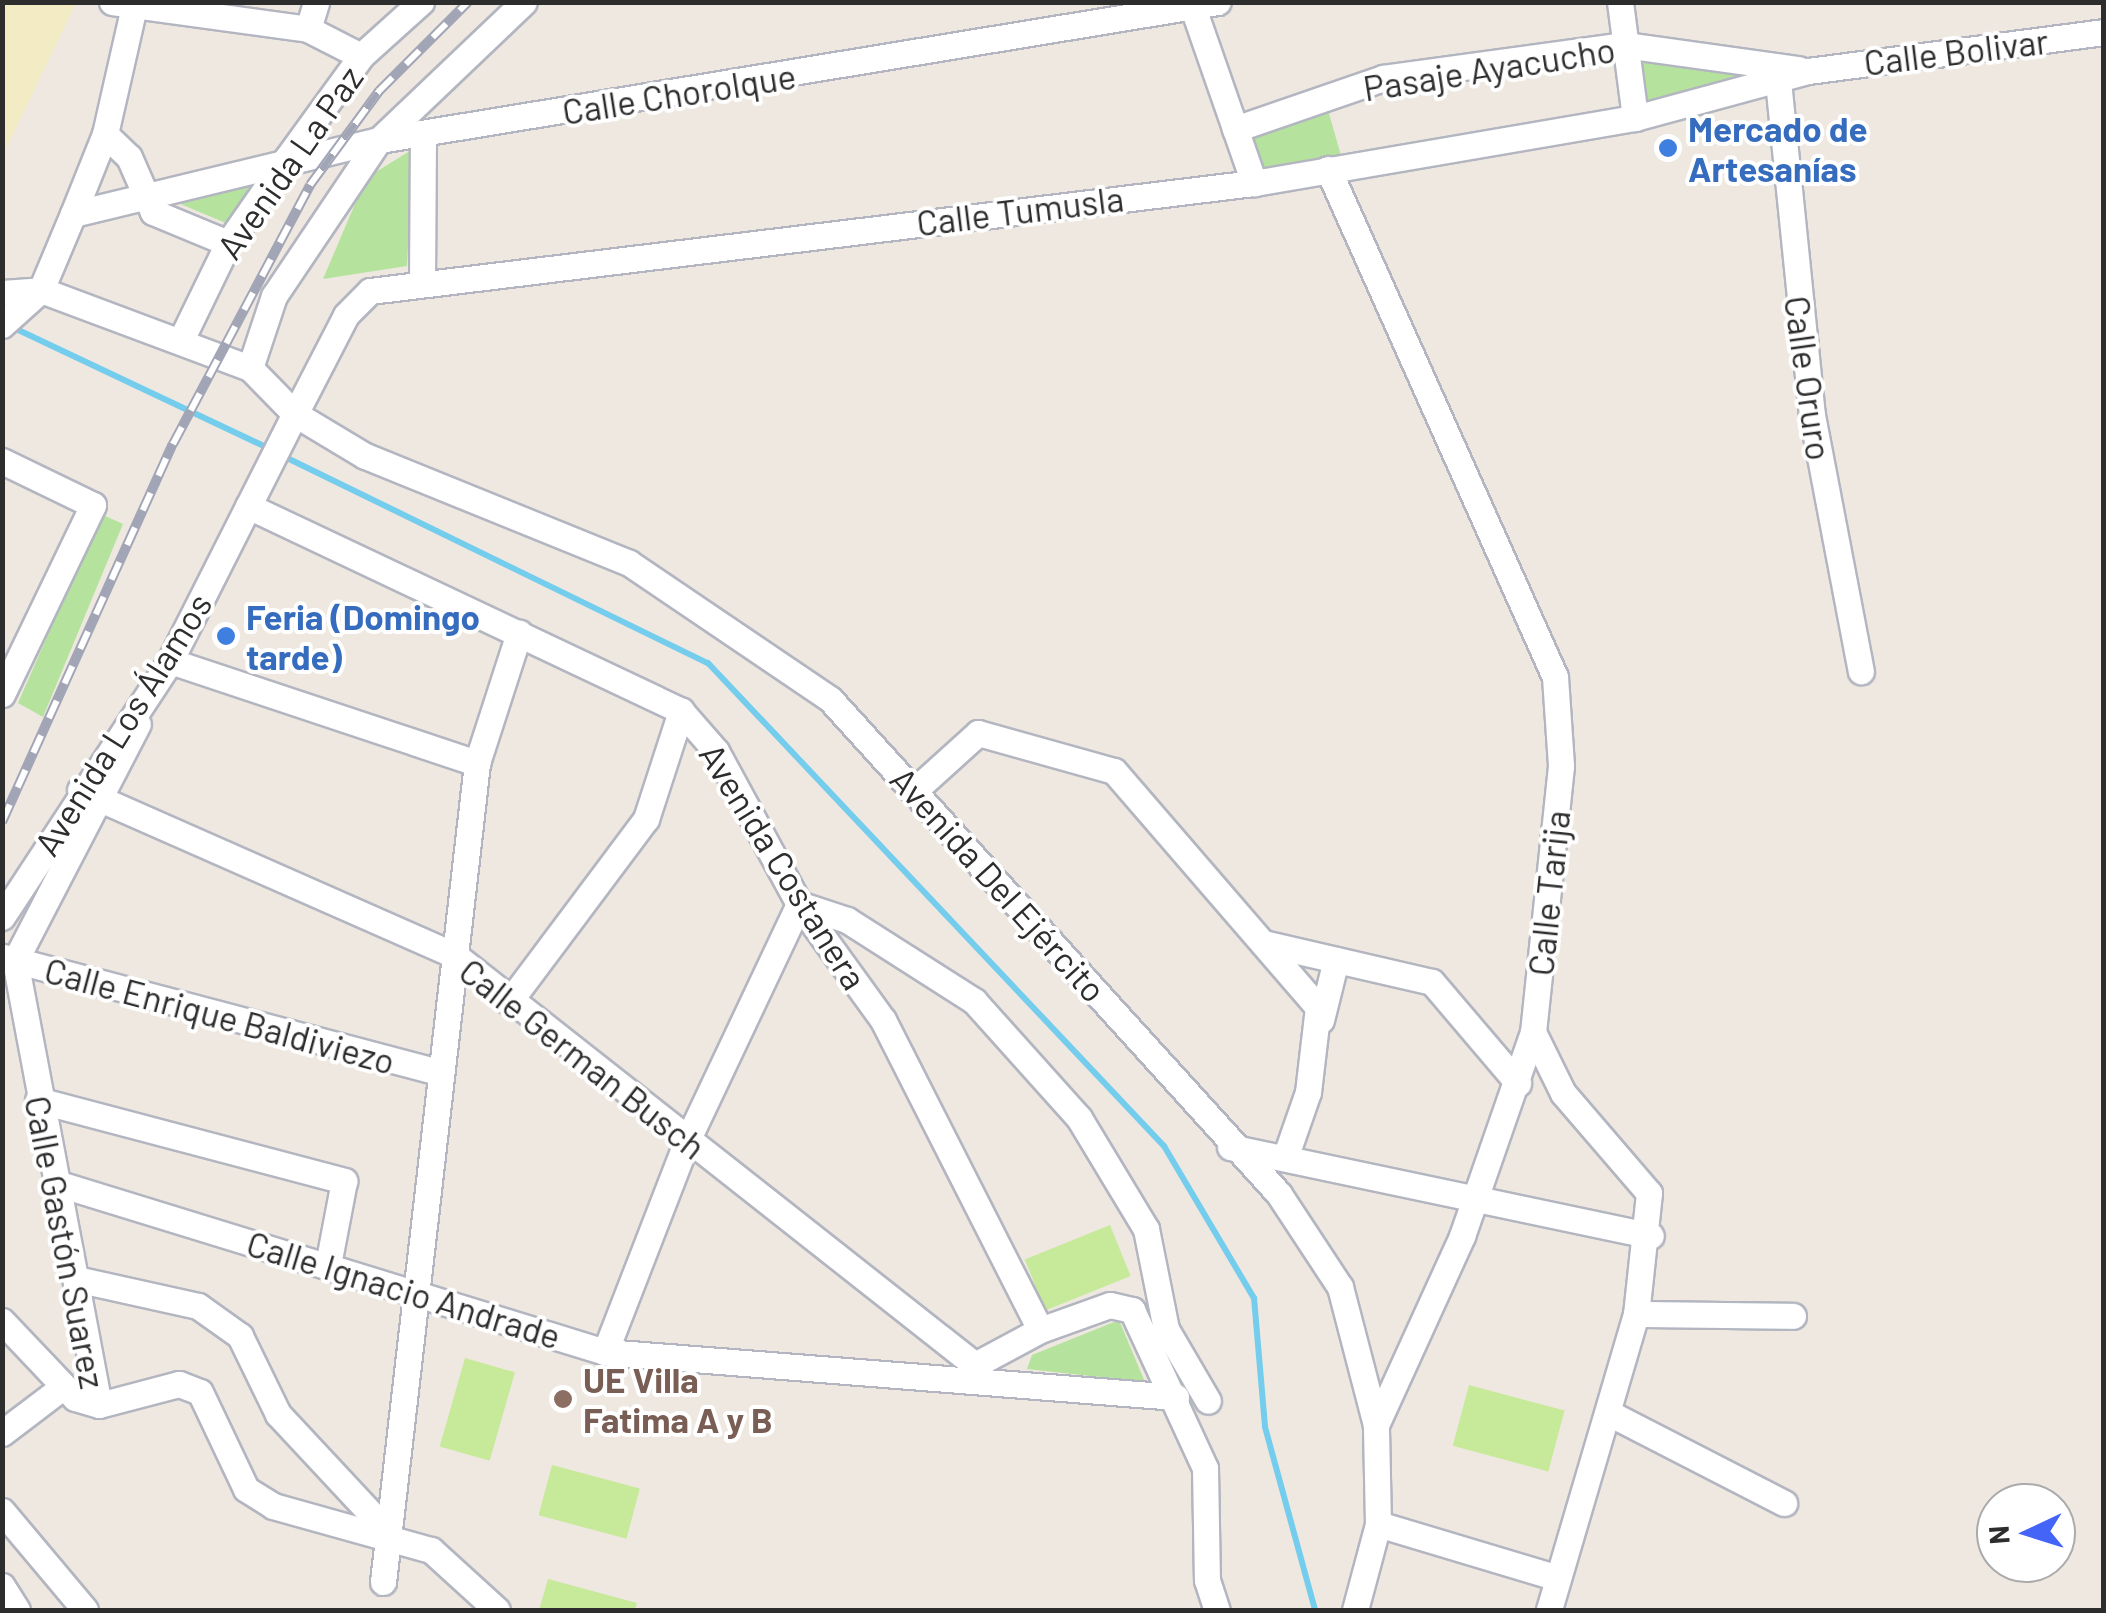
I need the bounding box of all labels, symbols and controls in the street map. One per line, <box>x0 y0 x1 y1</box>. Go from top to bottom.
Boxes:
street label: Calle Bolivar <box>1861 19 2051 83</box>
street label: Pasaje Ayacucho <box>1360 27 1618 109</box>
street label: Calle Chorolque <box>559 54 799 132</box>
street label: Avenida La Paz <box>207 58 371 266</box>
place label: Mercado de Artesanías <box>1688 107 1868 189</box>
marker: Mercado de Artesanías <box>1657 137 1679 159</box>
street label: Calle Tumusla <box>914 176 1126 244</box>
street label: Calle Oruro <box>1777 293 1841 463</box>
street label: Avenida Los Álamos <box>24 585 220 863</box>
place label: Feria (Domingo tarde) <box>246 595 480 677</box>
marker: Feria (Domingo tarde) <box>215 625 237 647</box>
street label: Avenida Costanera <box>691 735 877 997</box>
street label: Avenida Del Ejército <box>883 758 1115 1010</box>
street label: Calle Tarija <box>1518 808 1578 978</box>
street label: Calle Enrique Baldiviezo <box>40 948 400 1082</box>
street label: Calle German Busch <box>452 949 714 1167</box>
street label: Calle Gastón Suarez <box>17 1092 115 1392</box>
street label: Calle Ignacio Andrade <box>242 1221 566 1357</box>
place label: UE Villa Fatima A y B <box>583 1358 773 1440</box>
marker: UE Villa Fatima A y B <box>552 1388 574 1410</box>
north arrow <box>1976 1483 2076 1583</box>
text: N <box>1980 1524 2016 1545</box>

